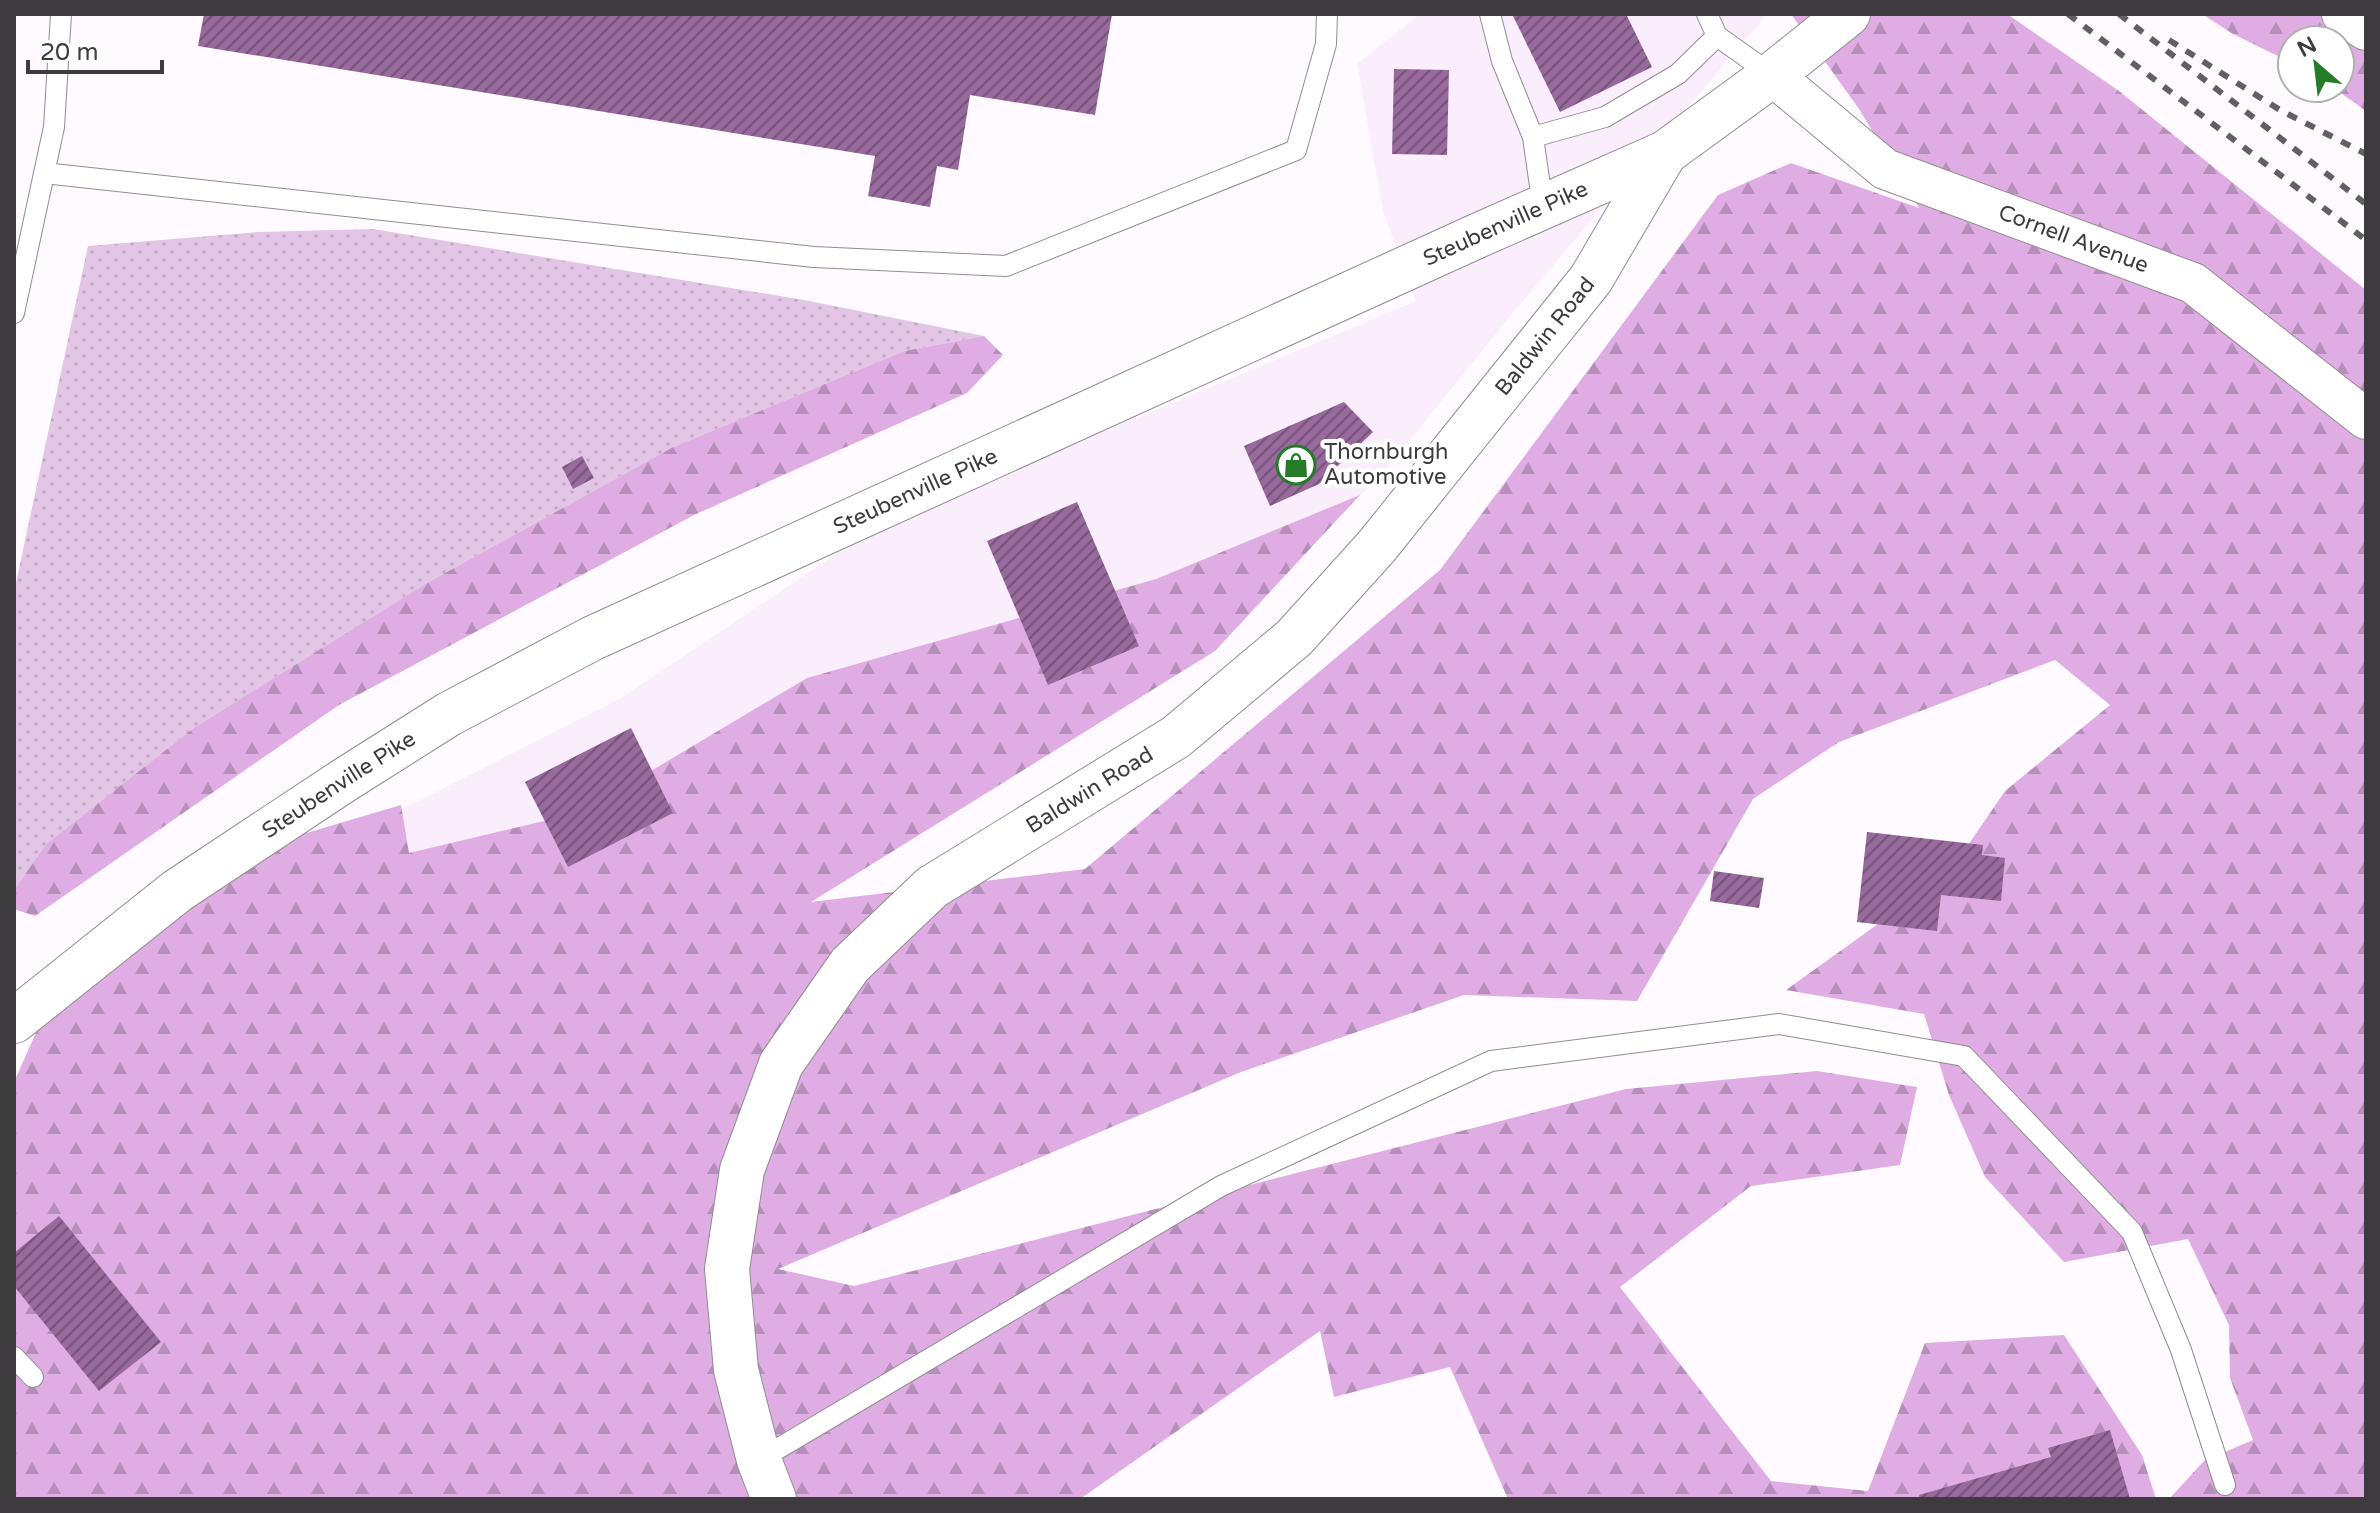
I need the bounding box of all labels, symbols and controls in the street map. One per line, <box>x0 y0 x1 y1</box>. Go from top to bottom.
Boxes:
scale bar <box>28 24 162 74</box>
north arrow <box>2276 24 2356 104</box>
text: N <box>2293 32 2321 63</box>
text: 20 m <box>40 38 98 67</box>
street label: Steubenville Pike <box>1419 176 1592 272</box>
street label: Cornell Avenue <box>1995 199 2152 278</box>
street label: Baldwin Road <box>1490 272 1600 401</box>
place label: Thornburgh Automotive <box>1324 439 1449 490</box>
street label: Steubenville Pike <box>829 443 1002 540</box>
shop icon: Thornburgh Automotive <box>1275 444 1317 486</box>
street label: Steubenville Pike <box>257 726 420 844</box>
street label: Baldwin Road <box>1021 741 1158 839</box>

